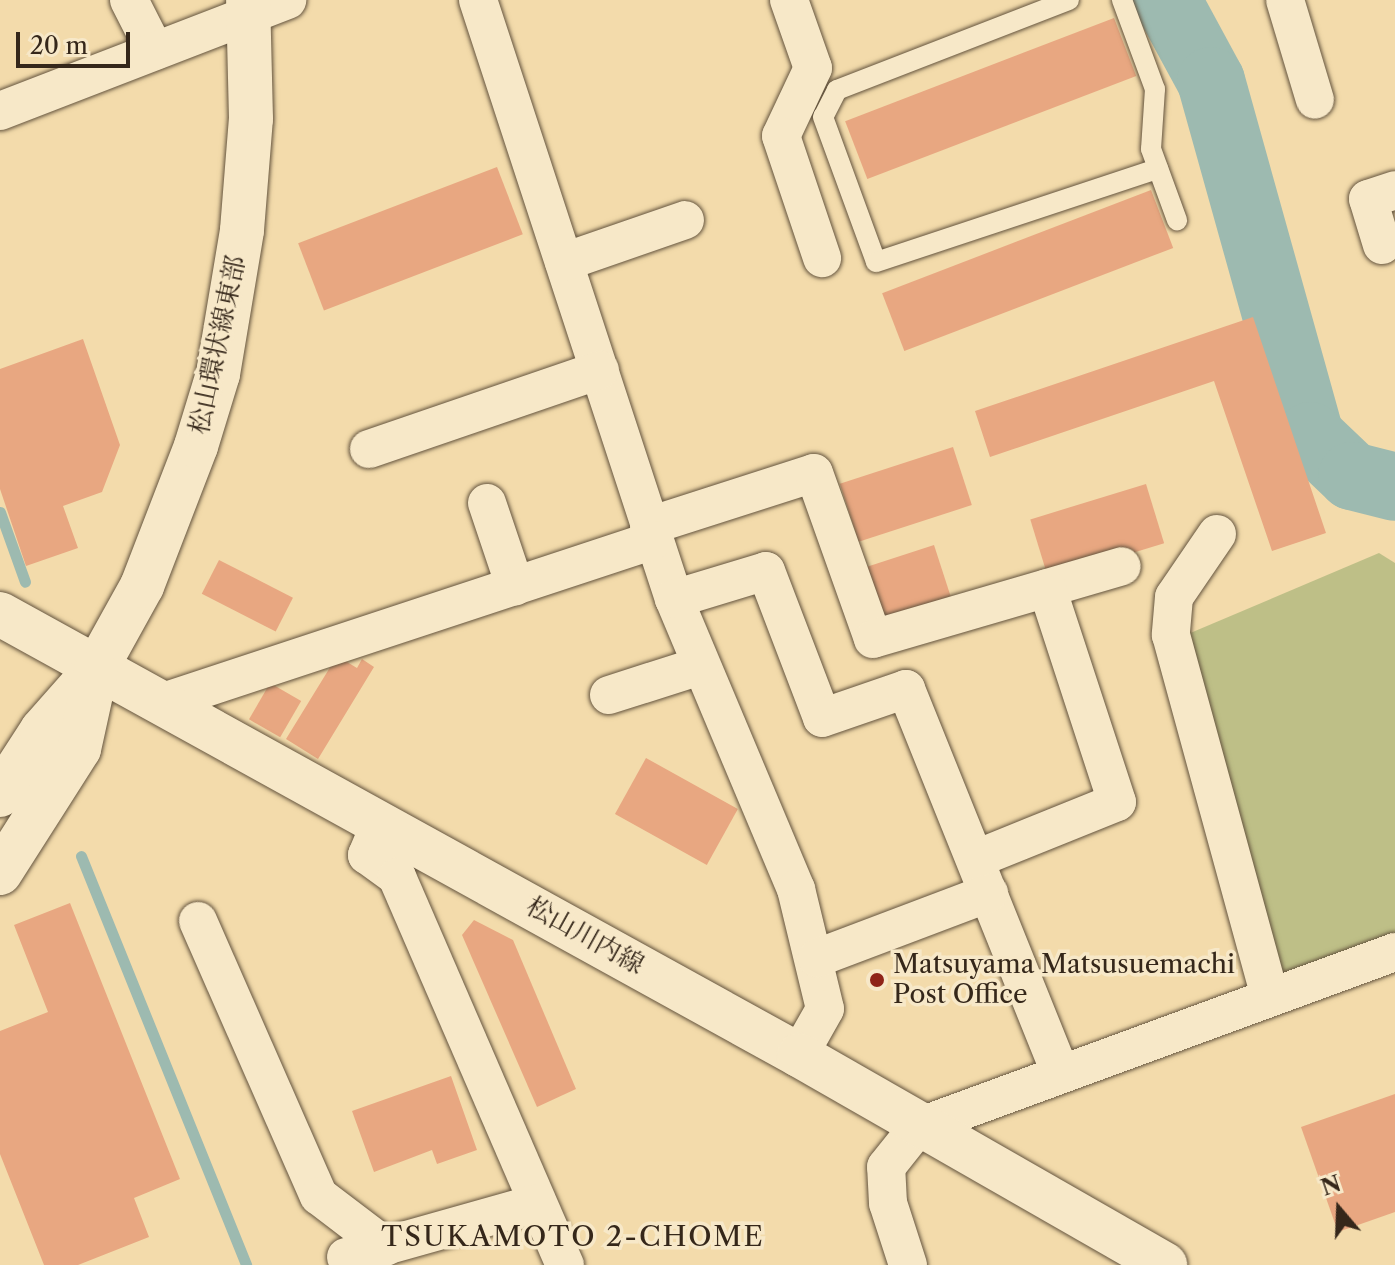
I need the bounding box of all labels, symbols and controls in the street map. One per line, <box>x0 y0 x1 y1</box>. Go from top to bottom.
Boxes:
scale bar <box>20 16 134 66</box>
text: 20 m <box>30 31 88 60</box>
street label: 松山環状線東部 <box>184 253 252 437</box>
street label: 松山川内線 <box>521 891 649 981</box>
place label: Matsuyama Matsusuemachi Post Office <box>893 949 1235 1010</box>
marker: Matsuyama Matsusuemachi Post Office <box>868 971 886 989</box>
north arrow <box>1299 1169 1379 1249</box>
text: N <box>1318 1170 1344 1202</box>
district label: TSUKAMOTO 2-CHOME <box>381 1219 765 1253</box>

